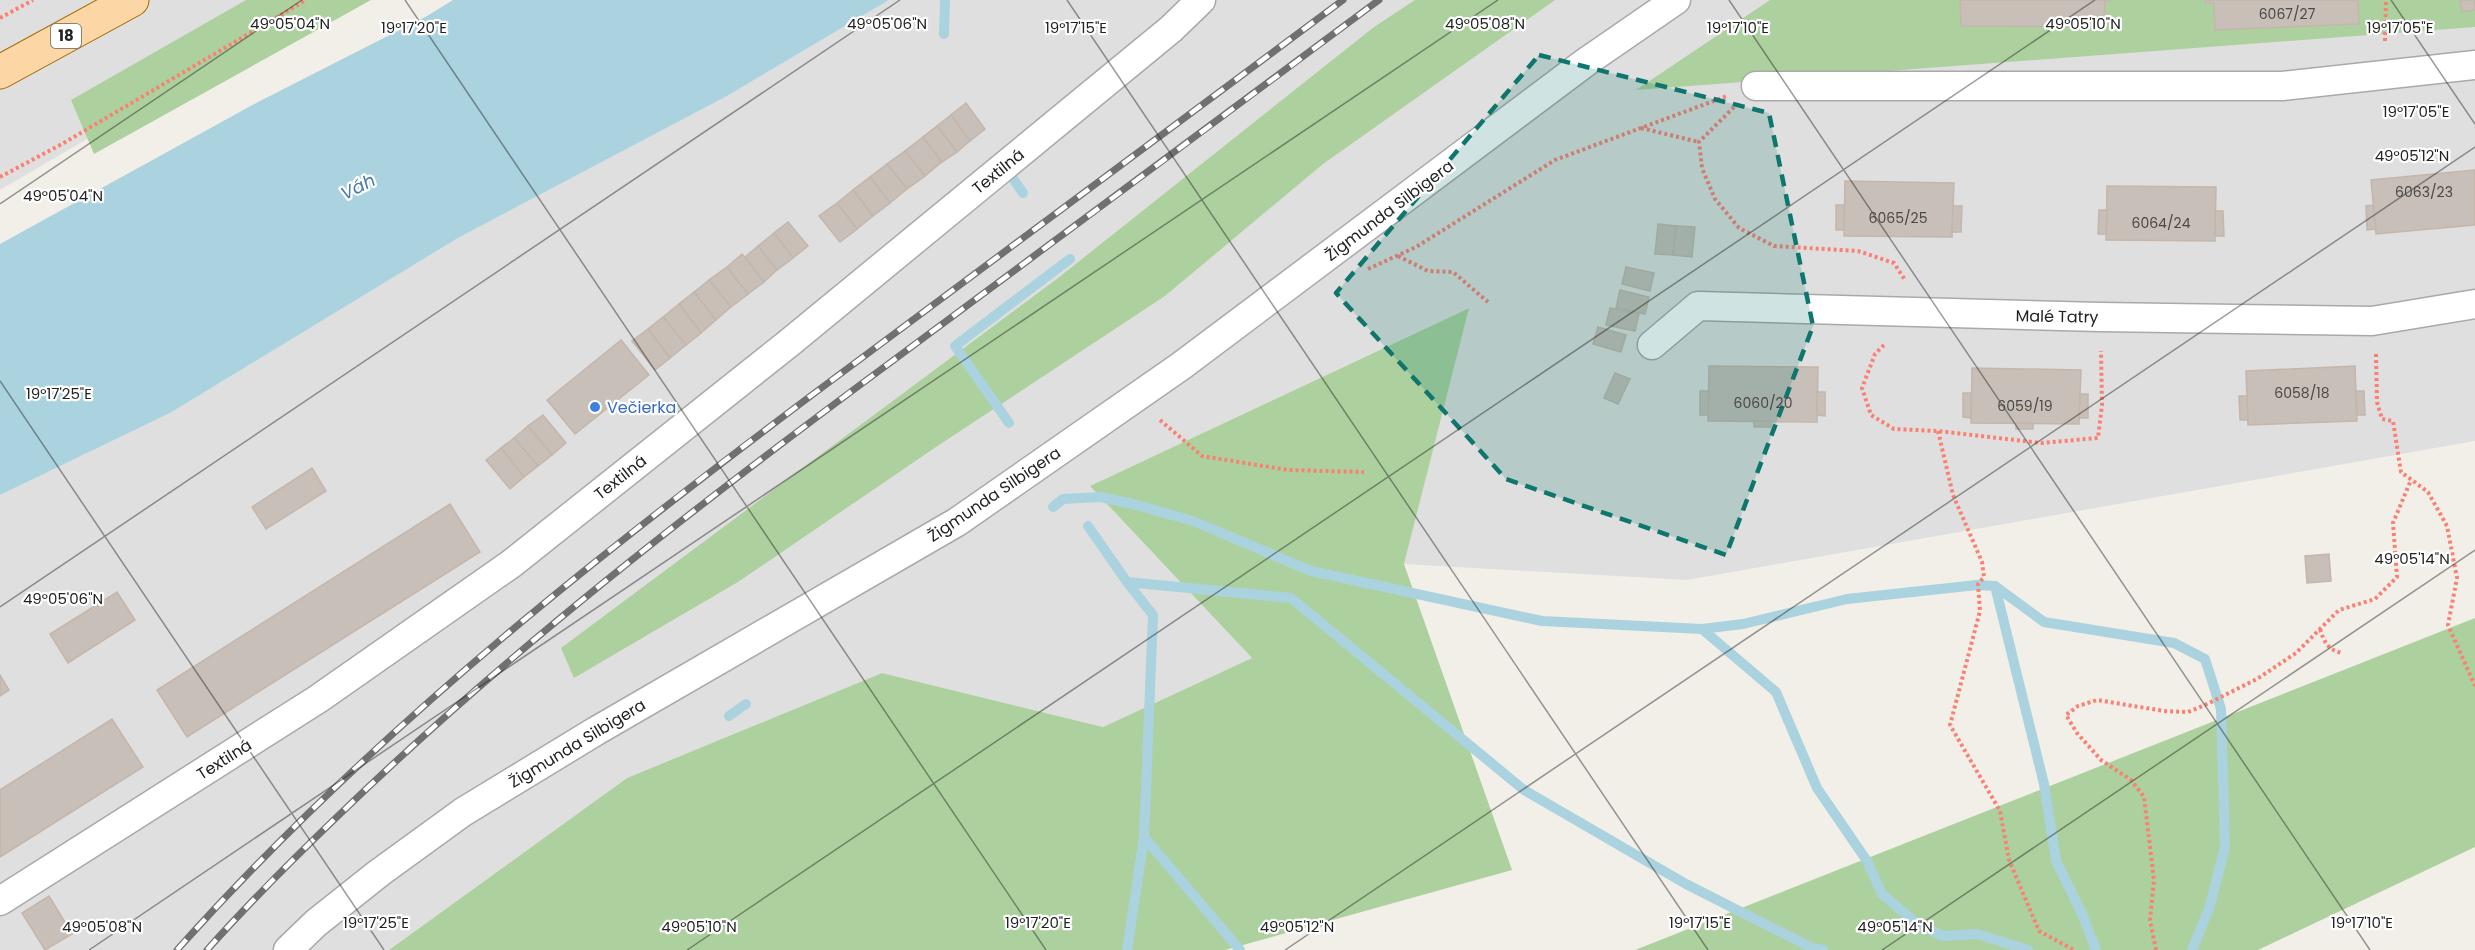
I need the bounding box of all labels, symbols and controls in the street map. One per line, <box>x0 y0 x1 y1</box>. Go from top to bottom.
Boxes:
house number: 6067/27 <box>2259 4 2316 24</box>
text: 49°05'04"N <box>250 13 330 34</box>
text: 49°05'06"N <box>847 13 927 34</box>
text: 49°05'08"N <box>1445 13 1525 34</box>
text: 49°05'10"N <box>2045 13 2121 34</box>
text: 19°17'20"E <box>381 17 447 38</box>
text: 19°17'15"E <box>1045 17 1107 38</box>
text: 19°17'10"E <box>1707 17 1769 38</box>
text: 19°17'05"E <box>2367 17 2433 38</box>
road number: 18 <box>51 24 81 48</box>
text: 19°17'05"E <box>2383 101 2449 122</box>
street label: Textilná <box>967 143 1029 200</box>
text: 49°05'12"N <box>2375 145 2449 166</box>
street label: Žigmunda Silbigera <box>1320 154 1458 266</box>
water label: Váh <box>336 167 379 206</box>
house number: 6063/23 <box>2395 182 2453 202</box>
text: 49°05'04"N <box>23 185 103 206</box>
house number: 6065/25 <box>1869 208 1927 228</box>
house number: 6064/24 <box>2132 213 2191 233</box>
street label: Malé Tatry <box>2015 304 2099 329</box>
text: 19°17'25"E <box>26 383 92 404</box>
house number: 6058/18 <box>2274 383 2330 403</box>
house number: 6060/20 <box>1734 393 1792 413</box>
place label: Večierka <box>607 396 676 419</box>
house number: 6059/19 <box>1997 396 2053 416</box>
marker: Večierka <box>588 400 602 414</box>
street label: Žigmunda Silbigera <box>923 441 1065 548</box>
street label: Textilná <box>589 450 651 505</box>
text: 49°05'14"N <box>2374 548 2450 569</box>
text: 49°05'06"N <box>23 588 103 609</box>
street label: Žigmunda Silbigera <box>505 693 650 793</box>
street label: Textilná <box>192 734 256 785</box>
text: 19°17'25"E <box>343 912 409 933</box>
text: 19°17'20"E <box>1005 912 1071 933</box>
text: 19°17'15"E <box>1669 912 1731 933</box>
text: 19°17'10"E <box>2331 912 2393 933</box>
text: 49°05'08"N <box>62 916 142 937</box>
text: 49°05'10"N <box>661 916 737 937</box>
text: 49°05'12"N <box>1260 916 1334 937</box>
text: 49°05'14"N <box>1857 916 1933 937</box>

